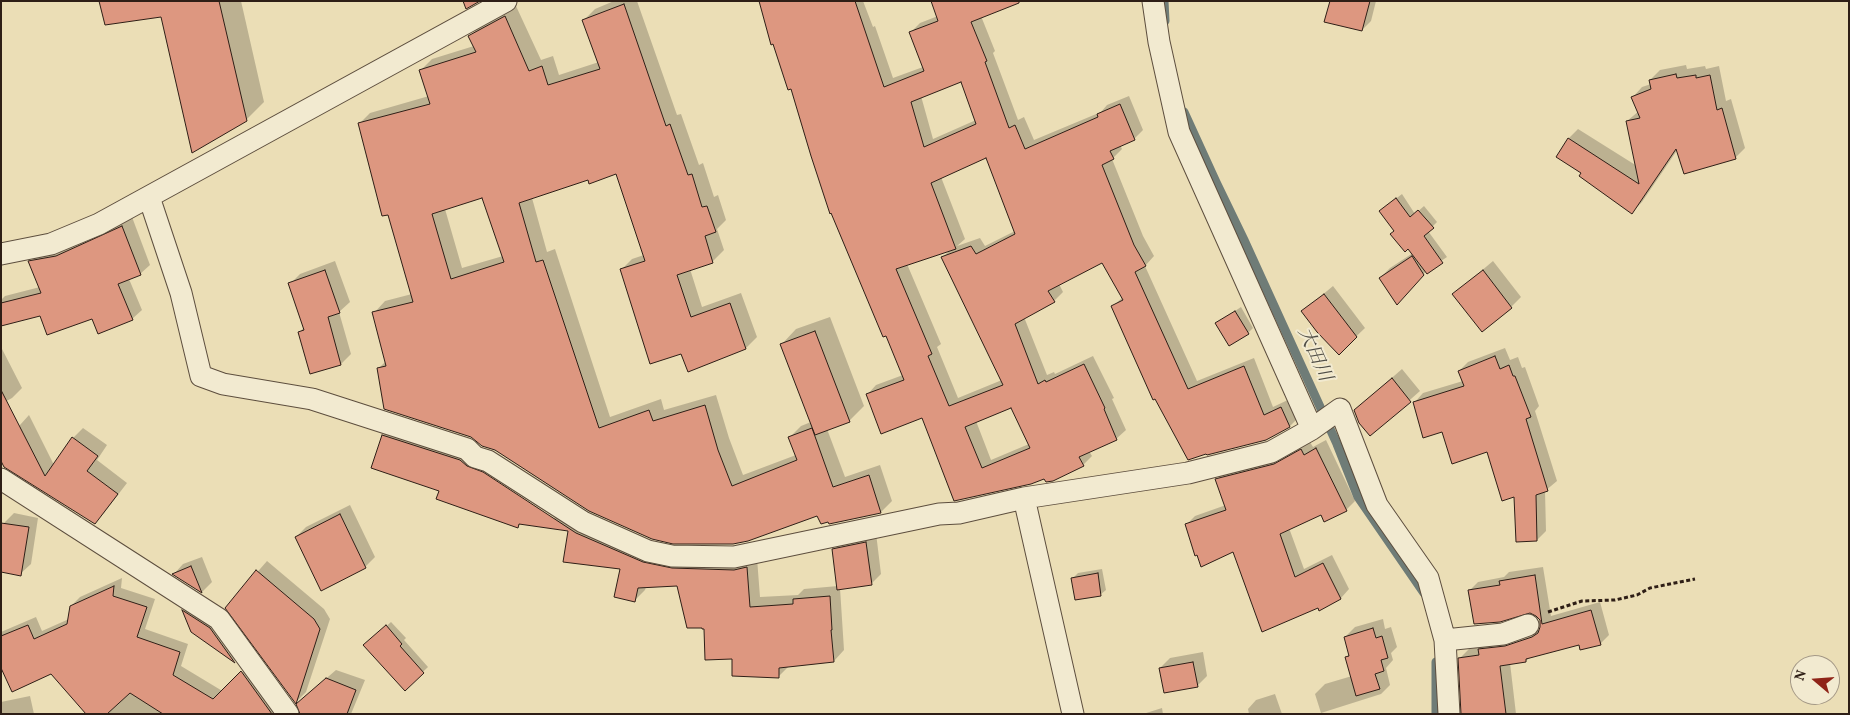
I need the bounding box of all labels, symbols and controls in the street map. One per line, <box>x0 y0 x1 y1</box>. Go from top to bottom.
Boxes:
water label: 大田川 <box>1291 324 1335 386</box>
north arrow <box>1790 655 1840 705</box>
text: N <box>1791 668 1812 683</box>

